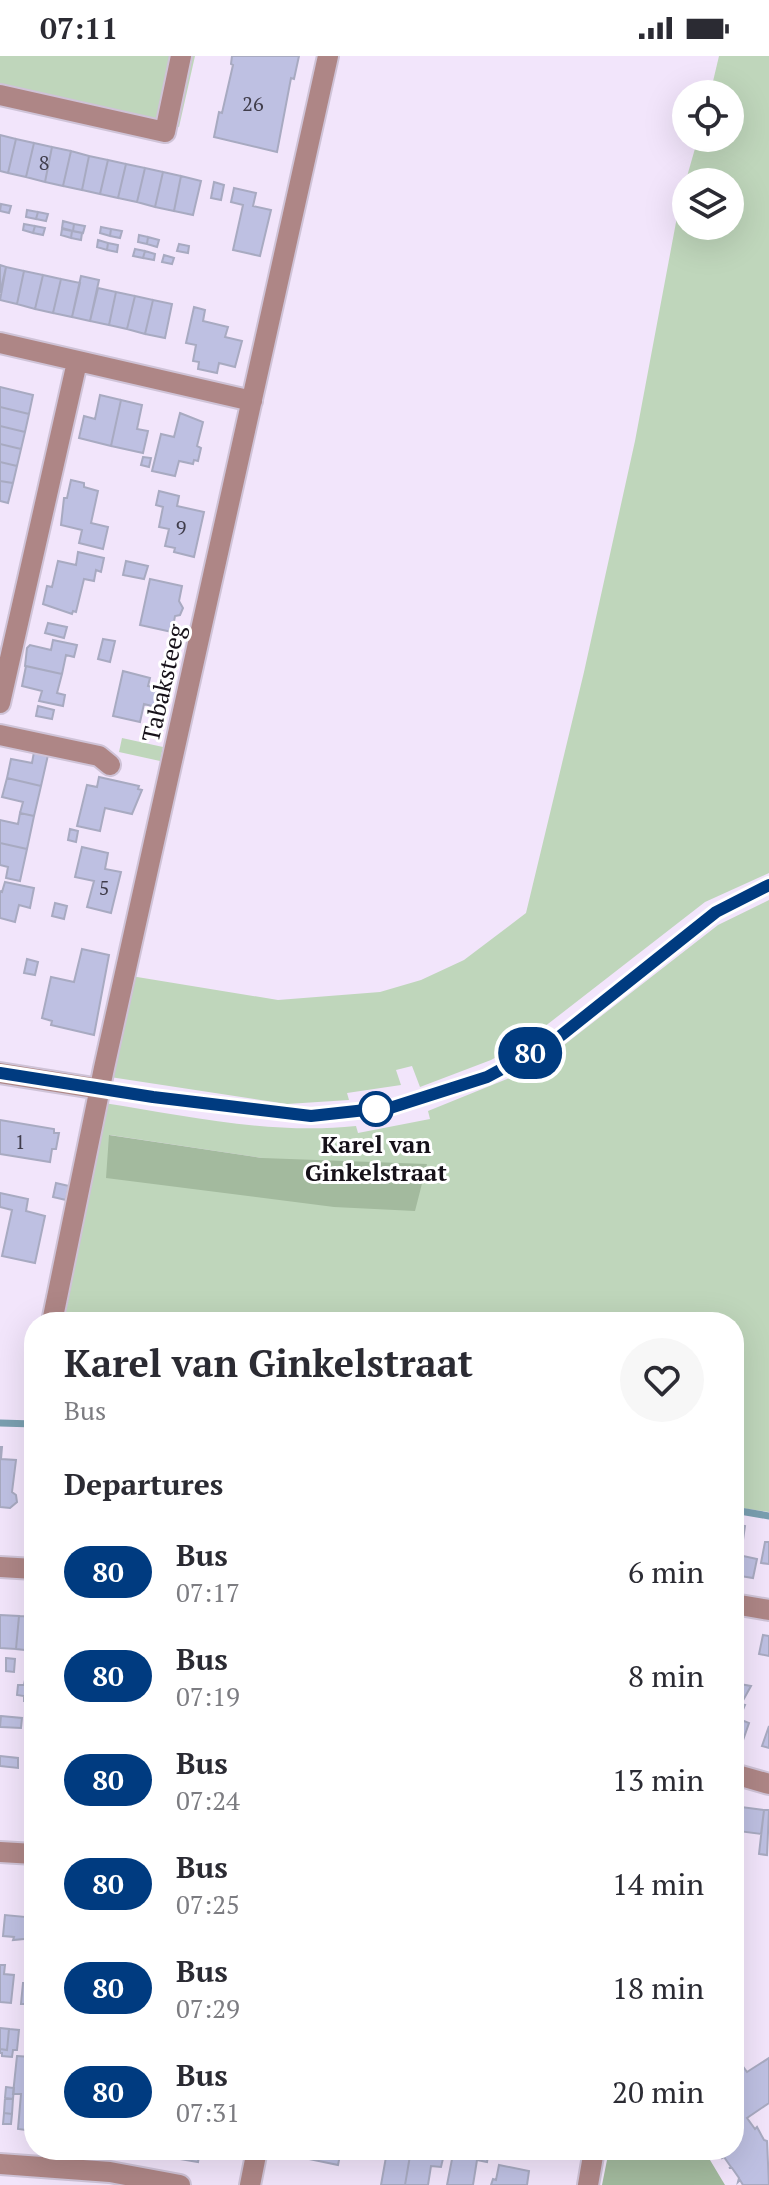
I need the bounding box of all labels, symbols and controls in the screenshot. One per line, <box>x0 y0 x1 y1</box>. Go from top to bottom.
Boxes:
text: 07:11 <box>40 8 118 48</box>
map controls <box>672 80 744 240</box>
button: locate <box>672 80 744 152</box>
house number: 26 <box>242 90 264 117</box>
house number: 8 <box>39 149 49 176</box>
button: layers <box>672 168 744 240</box>
house number: 9 <box>176 514 186 541</box>
street label: Tabaksteeg <box>134 621 192 745</box>
house number: 5 <box>99 874 109 901</box>
line badge: 80 <box>494 1027 566 1079</box>
text: 80 <box>514 1034 546 1071</box>
marker: Karel van Ginkelstraat <box>359 1092 393 1126</box>
house number: 1 <box>15 1128 25 1155</box>
place label: Karel van Ginkelstraat <box>305 1128 447 1188</box>
text: Karel van Ginkelstraat <box>64 1338 473 1388</box>
button: heart <box>620 1338 704 1422</box>
text: Bus <box>64 1393 106 1427</box>
text: Departures <box>64 1464 223 1504</box>
text: Bus <box>176 1535 228 1575</box>
text: 6 min <box>628 1552 704 1592</box>
text: 80 <box>92 1553 124 1590</box>
text: 07:17 <box>176 1575 240 1609</box>
text: Bus <box>176 1639 228 1679</box>
text: 8 min <box>628 1656 704 1696</box>
text: 80 <box>92 1657 124 1694</box>
text: 07:19 <box>176 1679 240 1713</box>
text: Bus <box>176 1743 228 1783</box>
text: 13 min <box>612 1760 704 1800</box>
text: 80 <box>92 1761 124 1798</box>
text: 07:24 <box>176 1783 240 1817</box>
text: Bus <box>176 1847 228 1887</box>
text: 14 min <box>612 1864 704 1904</box>
text: 80 <box>92 1865 124 1902</box>
text: 07:25 <box>176 1887 240 1921</box>
text: Bus <box>176 1951 228 1991</box>
text: 18 min <box>612 1968 704 2008</box>
text: 80 <box>92 1969 124 2006</box>
text: 07:29 <box>176 1991 240 2025</box>
text: Bus <box>176 2055 228 2095</box>
text: 20 min <box>612 2072 704 2112</box>
text: 80 <box>92 2073 124 2110</box>
text: 07:31 <box>176 2095 240 2129</box>

